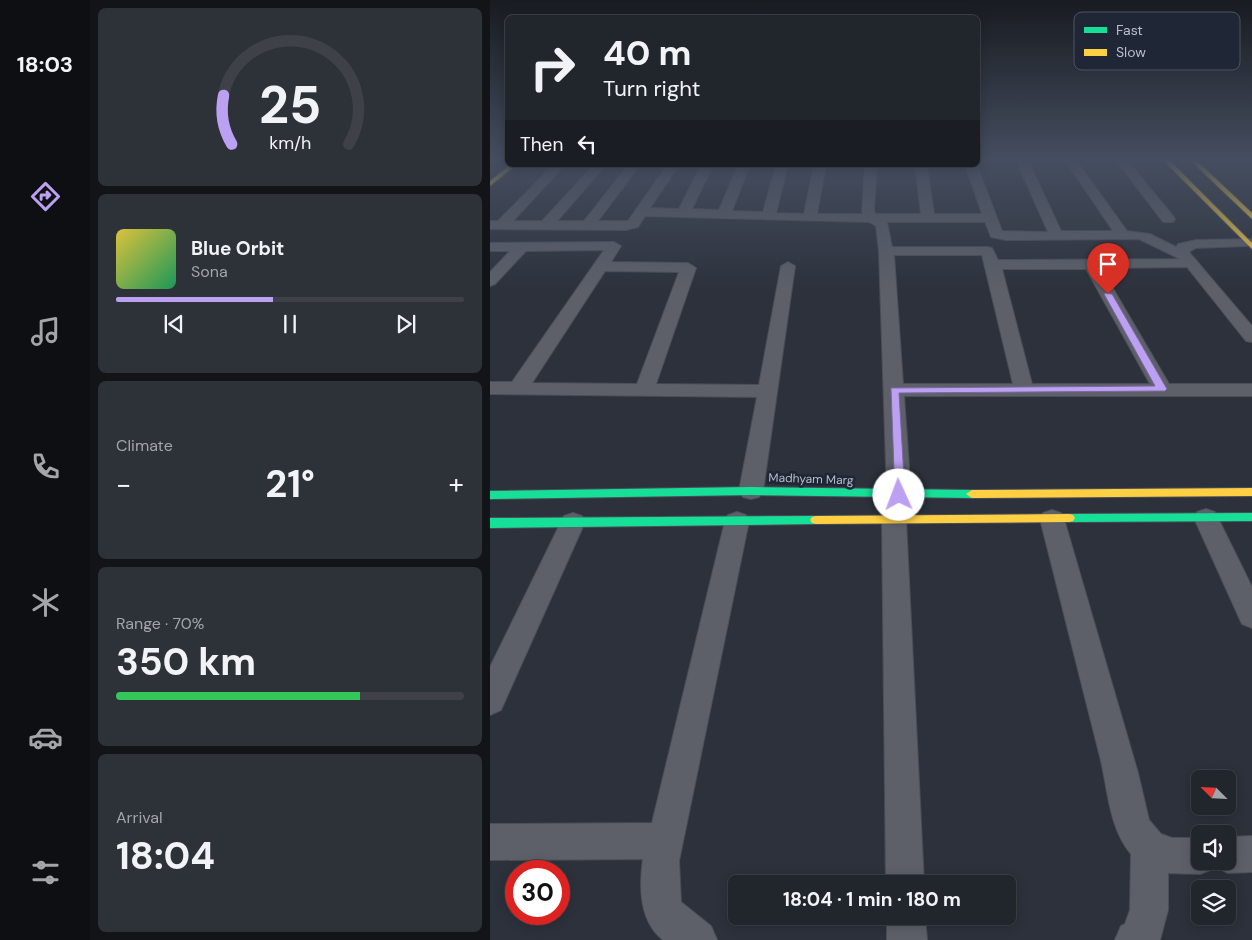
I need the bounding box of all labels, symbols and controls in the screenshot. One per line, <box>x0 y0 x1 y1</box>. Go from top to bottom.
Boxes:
legend <box>1074 12 1240 70</box>
text: Fast <box>1116 21 1143 39</box>
text: 40 m <box>603 30 692 76</box>
icon: right <box>520 35 585 100</box>
text: Slow <box>1116 43 1146 61</box>
text: 18:03 <box>17 50 73 79</box>
text: 25 <box>259 71 321 139</box>
text: Turn right <box>603 74 700 103</box>
icon: left <box>573 130 601 158</box>
text: km/h <box>269 131 311 155</box>
text: Then <box>520 132 563 157</box>
icon: directions <box>28 179 63 214</box>
text: Blue Orbit <box>191 236 284 261</box>
pin <box>1087 243 1129 294</box>
icon: arrive <box>1094 250 1122 278</box>
text: Sona <box>191 261 228 282</box>
icon: previous <box>160 310 188 338</box>
icon: pause <box>276 310 304 338</box>
icon: next <box>392 310 420 338</box>
icon: music <box>28 314 63 349</box>
text: Climate <box>116 435 173 456</box>
icon: phone <box>28 449 63 484</box>
text: 21° <box>265 459 315 509</box>
text: − <box>116 466 131 503</box>
text: + <box>449 466 464 503</box>
position arrow <box>872 468 924 520</box>
street label: Madhyam Marg <box>768 470 854 488</box>
icon: climate <box>28 585 63 620</box>
text: Range · 70% <box>116 613 204 634</box>
text: 350 km <box>116 637 256 687</box>
icon: car <box>28 720 63 755</box>
north arrow <box>1191 770 1236 815</box>
map controls <box>1191 770 1236 925</box>
text: Arrival <box>116 807 163 828</box>
button: sound <box>1191 825 1236 870</box>
text: 18:04 <box>116 831 215 881</box>
icon: filters <box>28 855 63 890</box>
speed limit sign: 30 <box>505 860 570 925</box>
button: layers <box>1191 880 1236 925</box>
text: 18:04 · 1 min · 180 m <box>783 887 961 912</box>

